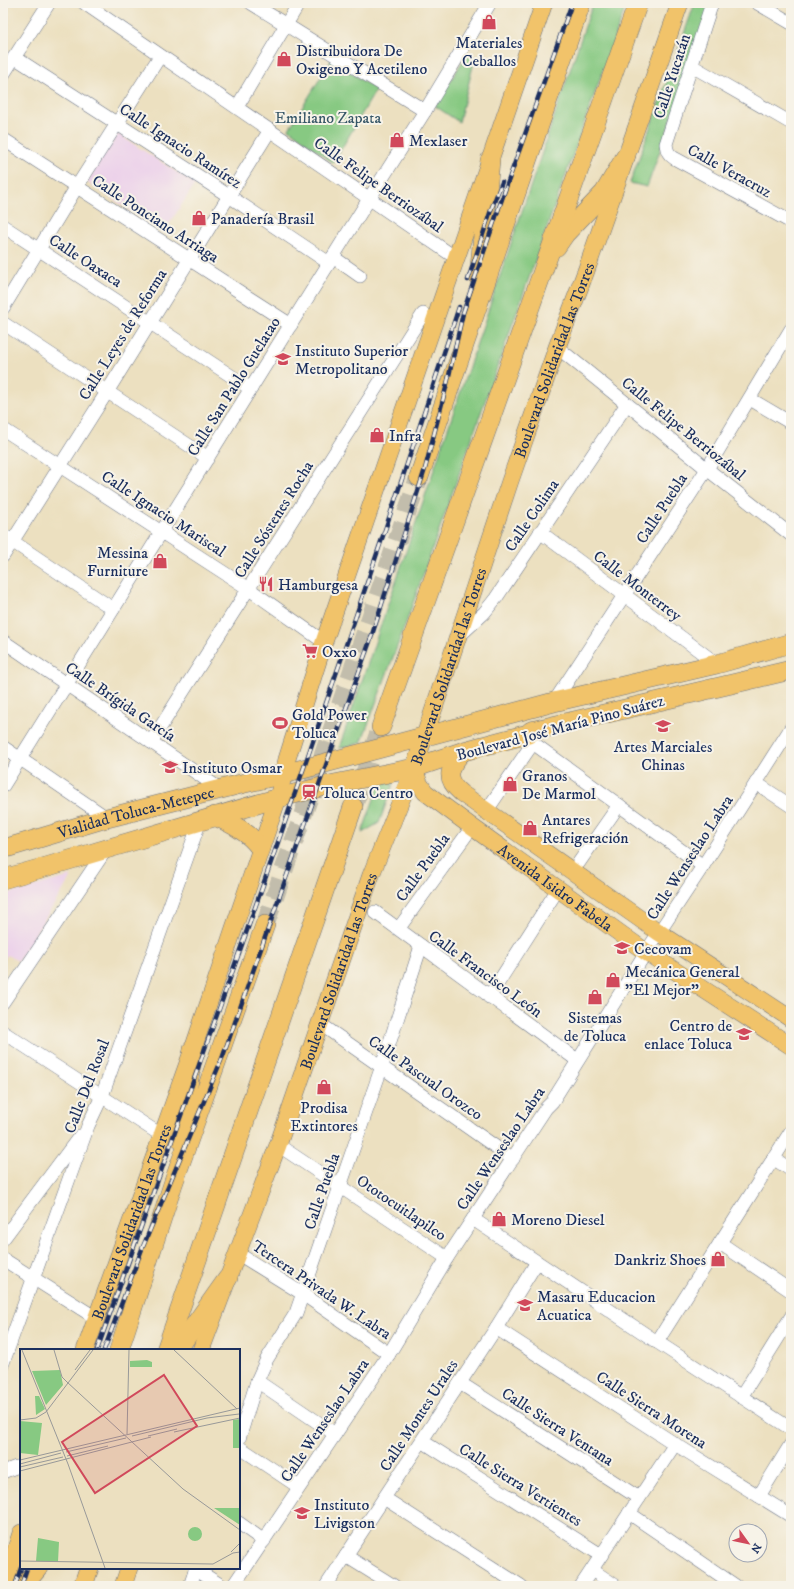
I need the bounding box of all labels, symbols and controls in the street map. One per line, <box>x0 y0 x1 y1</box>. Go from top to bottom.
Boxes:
shop icon: Materiales Ceballos <box>480 13 498 31</box>
street label: Calle Yucatán <box>649 31 695 121</box>
place label: Materiales Ceballos <box>456 33 522 71</box>
place label: Distribuidora De Oxigeno Y Acetileno <box>296 41 427 79</box>
shop icon: Distribuidora De Oxigeno Y Acetileno <box>275 50 293 68</box>
street label: Calle Ignacio Ramírez <box>115 99 245 193</box>
park label: Emiliano Zapata <box>275 108 381 128</box>
shop icon: Mexlaser <box>388 131 406 149</box>
place label: Mexlaser <box>409 131 467 151</box>
street label: Calle Felipe Berriozábal <box>310 133 447 237</box>
street label: Calle Veracruz <box>684 140 775 202</box>
street label: Calle Ponciano Arriaga <box>88 170 223 267</box>
shop icon: Panadería Brasil <box>190 209 208 227</box>
place label: Panadería Brasil <box>211 209 314 229</box>
street label: Calle Oaxaca <box>45 230 126 292</box>
street label: Boulevard Solidaridad las Torres <box>510 260 599 461</box>
street label: Calle Leyes de Reforma <box>74 265 171 404</box>
street label: Calle San Pablo Guelatao <box>183 313 285 460</box>
place label: Instituto Superior Metropolitano <box>295 341 408 379</box>
school or university icon: Instituto Superior Metropolitano <box>274 350 292 368</box>
street label: Calle Felipe Berriozábal <box>617 373 749 485</box>
shop icon: Infra <box>368 426 386 444</box>
place label: Infra <box>389 426 422 446</box>
street label: Calle Sóstenes Rocha <box>230 457 318 582</box>
street label: Calle Ignacio Mariscal <box>98 466 230 562</box>
street label: Calle Puebla <box>632 470 692 547</box>
street label: Calle Colima <box>500 475 563 556</box>
place label: Messina Furniture <box>87 543 148 581</box>
street label: Calle Monterrey <box>589 546 686 626</box>
shop icon: Messina Furniture <box>151 552 169 570</box>
street label: Boulevard Solidaridad las Torres <box>407 566 491 768</box>
restaurant icon: Hamburgesa <box>257 575 275 593</box>
place label: Hamburgesa <box>278 575 358 595</box>
supermarket icon: Oxxo <box>301 642 319 660</box>
place label: Oxxo <box>322 642 357 662</box>
street label: Calle Brígida García <box>61 657 180 746</box>
street label: Boulevard José María Pino Suárez <box>454 691 667 765</box>
place label: Gold Power Toluca <box>292 705 367 743</box>
sports icon: Gold Power Toluca <box>271 714 289 732</box>
school or university icon: Artes Marciales Chinas <box>654 717 672 735</box>
place label: Artes Marciales Chinas <box>614 737 712 775</box>
school or university icon: Instituto Osmar <box>161 758 179 776</box>
place label: Instituto Osmar <box>182 758 282 778</box>
place label: Granos De Marmol <box>522 766 596 804</box>
shop icon: Granos De Marmol <box>501 775 519 793</box>
street label: Vialidad Toluca-Metepec <box>54 782 217 843</box>
station icon: Toluca Centro <box>300 783 318 801</box>
place label: Toluca Centro <box>321 783 413 803</box>
street label: Calle Wenseslao Labra <box>642 791 738 924</box>
place label: Antares Refrigeración <box>542 810 629 848</box>
shop icon: Antares Refrigeración <box>521 819 539 837</box>
street label: Calle Puebla <box>391 829 454 906</box>
street label: Avenida Isidro Fabela <box>493 840 617 936</box>
street label: Boulevard Solidaridad las Torres <box>296 870 382 1072</box>
street label: Calle Francisco León <box>425 926 547 1022</box>
school or university icon: Cecovam <box>613 939 631 957</box>
place label: Cecovam <box>634 939 692 959</box>
place label: Mecánica General "El Mejor" <box>625 962 740 1000</box>
shop icon: Mecánica General "El Mejor" <box>604 971 622 989</box>
shop icon: Sistemas de Toluca <box>586 988 604 1006</box>
place label: Sistemas de Toluca <box>564 1008 626 1046</box>
place label: Centro de enlace Toluca <box>644 1016 732 1054</box>
school or university icon: Centro de enlace Toluca <box>735 1025 753 1043</box>
street label: Calle Pascual Orozco <box>364 1031 487 1125</box>
street label: Calle Del Rosal <box>60 1036 114 1136</box>
shop icon: Prodisa Extintores <box>315 1078 333 1096</box>
street label: Calle Wenseslao Labra <box>452 1083 550 1214</box>
place label: Prodisa Extintores <box>290 1098 358 1136</box>
street label: Boulevard Solidaridad las Torres <box>88 1122 176 1323</box>
street label: Calle Puebla <box>300 1150 344 1232</box>
street label: Ototocuitlapilco <box>353 1170 450 1245</box>
shop icon: Moreno Diesel <box>490 1210 508 1228</box>
place label: Moreno Diesel <box>511 1210 605 1230</box>
street label: Tercera Privada W. Labra <box>248 1236 395 1344</box>
place label: Dankriz Shoes <box>614 1250 706 1270</box>
shop icon: Dankriz Shoes <box>709 1250 727 1268</box>
place label: Masaru Educacion Acuatica <box>537 1287 656 1325</box>
school or university icon: Masaru Educacion Acuatica <box>516 1296 534 1314</box>
inset map <box>20 1349 240 1569</box>
street label: Calle Wenseslao Labra <box>276 1355 374 1486</box>
street label: Calle Montes Urales <box>375 1356 462 1475</box>
street label: Calle Sierra Morena <box>592 1367 711 1453</box>
street label: Calle Sierra Ventana <box>498 1383 617 1471</box>
street label: Calle Sierra Vertientes <box>455 1439 586 1531</box>
place label: Instituto Livigston <box>314 1495 376 1533</box>
school or university icon: Instituto Livigston <box>293 1504 311 1522</box>
north arrow <box>728 1523 768 1563</box>
text: N <box>747 1540 764 1556</box>

